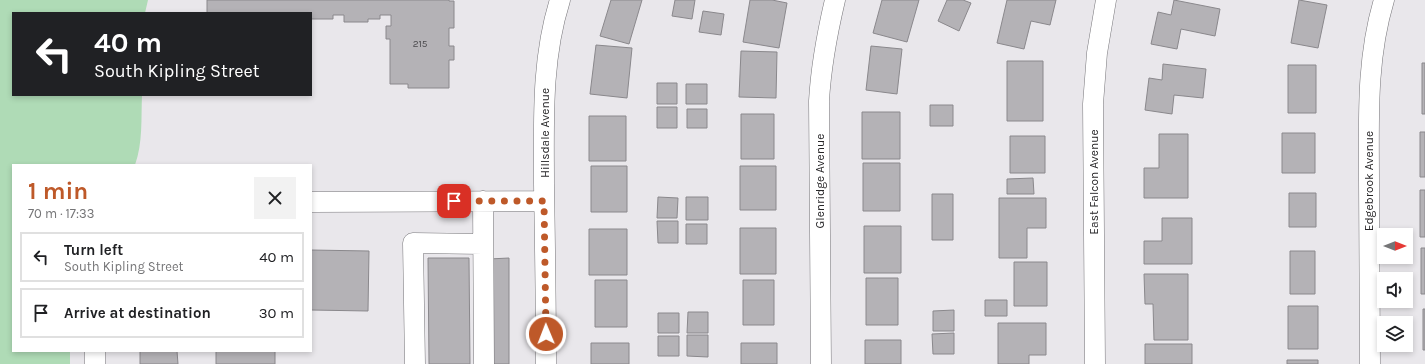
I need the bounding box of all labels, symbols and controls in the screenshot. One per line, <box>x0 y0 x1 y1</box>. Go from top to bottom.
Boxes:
text: 40 m <box>94 26 162 59</box>
icon: left <box>28 28 80 80</box>
house number: 215 <box>413 38 428 50</box>
text: South Kipling Street <box>94 60 259 82</box>
street label: Hillsdale Avenue <box>538 88 552 178</box>
street label: East Falcon Avenue <box>1087 129 1101 235</box>
street label: Edgebrook Avenue <box>1362 131 1376 231</box>
street label: Glenridge Avenue <box>813 134 827 228</box>
text: 1 min <box>28 177 88 205</box>
button: close <box>254 177 296 219</box>
pin <box>437 184 471 218</box>
icon: arrive <box>443 190 465 212</box>
text: 70 m · 17:33 <box>28 206 94 221</box>
north arrow <box>1377 228 1413 264</box>
map controls <box>1377 228 1413 352</box>
text: Turn left <box>64 241 123 259</box>
icon: left <box>30 246 52 268</box>
text: 40 m <box>259 248 294 266</box>
text: South Kipling Street <box>64 259 184 274</box>
button: sound <box>1377 272 1413 308</box>
icon: arrive <box>30 302 52 324</box>
text: Arrive at destination <box>64 304 211 322</box>
text: 30 m <box>259 304 294 322</box>
position arrow <box>525 313 567 355</box>
button: layers <box>1377 316 1413 352</box>

